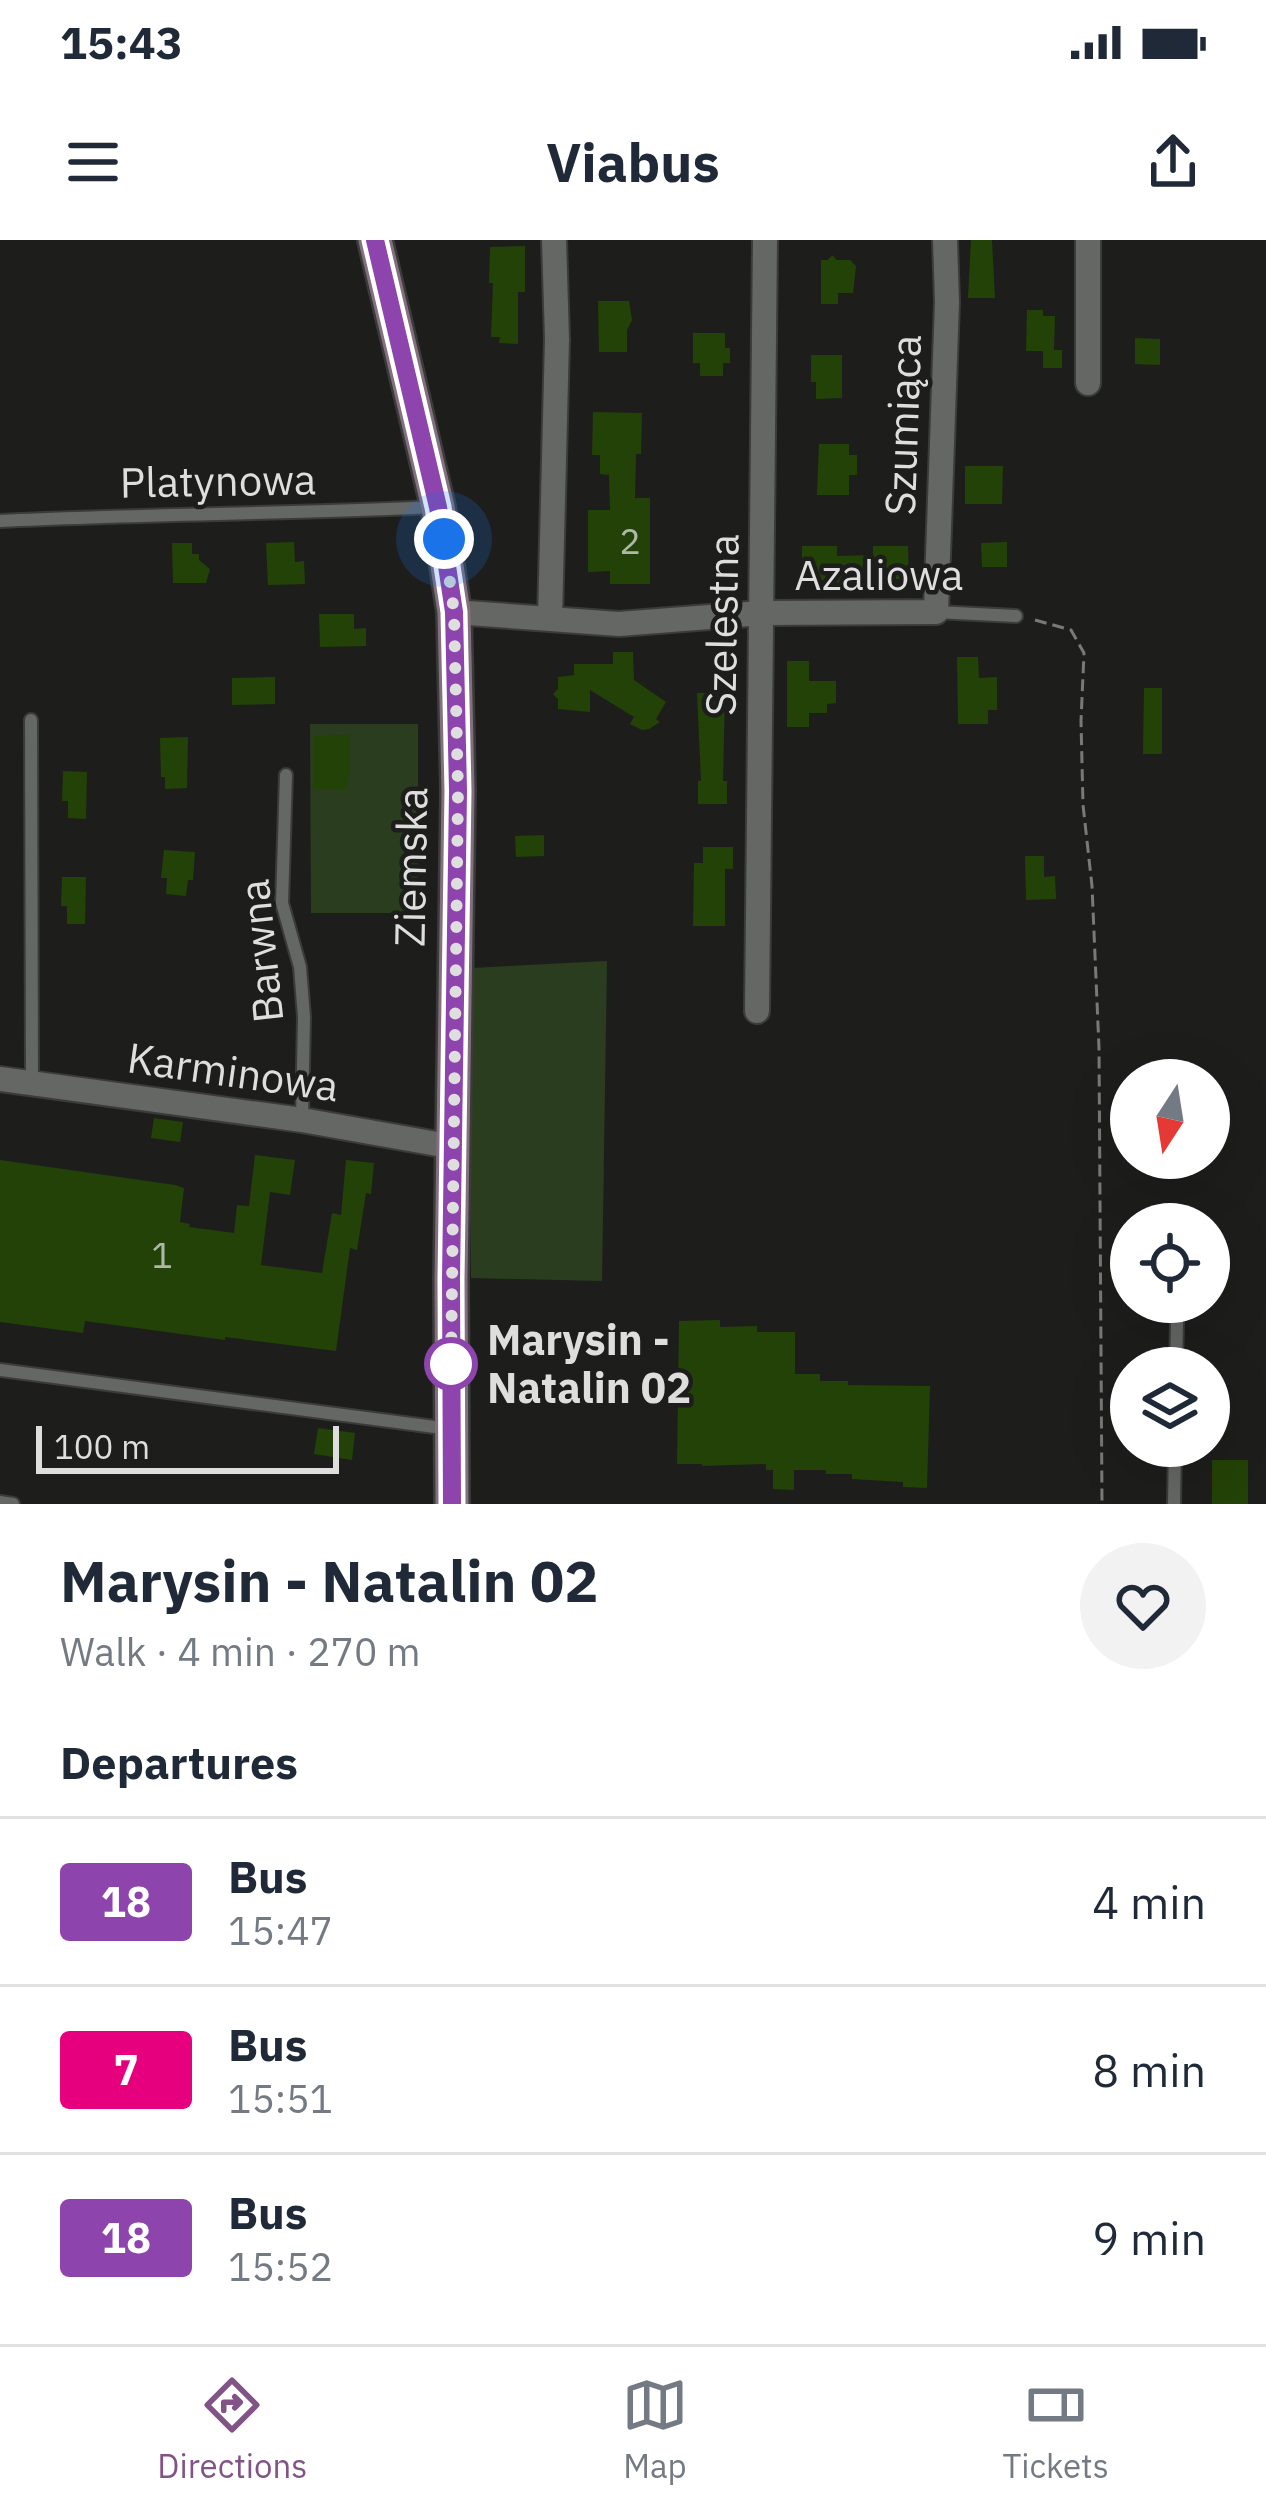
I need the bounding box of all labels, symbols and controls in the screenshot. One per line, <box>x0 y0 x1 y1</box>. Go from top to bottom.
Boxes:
text: 15:43 <box>60 13 183 71</box>
text: Viabus <box>546 127 720 197</box>
icon: menu <box>60 129 126 195</box>
icon: share <box>1140 129 1206 195</box>
street label: Szumiąca <box>872 334 933 516</box>
street label: Platynowa <box>119 451 317 510</box>
your location <box>414 509 474 569</box>
house number: 2 <box>619 517 641 564</box>
street label: Szelestna <box>692 533 751 717</box>
street label: Azaliowa <box>795 547 963 602</box>
street label: Ziemska <box>382 787 439 947</box>
street label: Barwna <box>226 877 295 1026</box>
street label: Karminowa <box>124 1029 342 1114</box>
north arrow <box>1110 1059 1230 1179</box>
map controls <box>1110 1059 1230 1467</box>
button: locate <box>1110 1203 1230 1323</box>
house number: 1 <box>151 1231 173 1278</box>
place label: Marysin - Natalin 02 <box>487 1312 691 1415</box>
marker: Marysin - Natalin 02 <box>426 1339 476 1389</box>
button: layers <box>1110 1347 1230 1467</box>
scale bar <box>36 1420 339 1473</box>
text: 100 m <box>54 1425 150 1468</box>
button: heart <box>1080 1543 1206 1669</box>
text: Marysin - Natalin 02 <box>60 1544 598 1618</box>
text: Walk · 4 min · 270 m <box>60 1626 421 1677</box>
text: Departures <box>60 1733 298 1791</box>
text: Bus <box>228 1847 308 1905</box>
text: 4 min <box>1092 1873 1206 1931</box>
text: 18 <box>101 1874 151 1929</box>
text: 15:47 <box>228 1905 333 1956</box>
text: Bus <box>228 2015 308 2073</box>
text: 8 min <box>1092 2041 1206 2099</box>
text: 7 <box>113 2042 139 2097</box>
text: 15:51 <box>228 2073 333 2124</box>
text: Bus <box>228 2183 308 2241</box>
text: 9 min <box>1092 2209 1206 2267</box>
text: 18 <box>101 2210 151 2265</box>
text: 15:52 <box>228 2241 333 2292</box>
tab: Directions <box>157 2372 307 2487</box>
tab: Map <box>622 2372 688 2487</box>
tab: Tickets <box>1002 2372 1109 2487</box>

